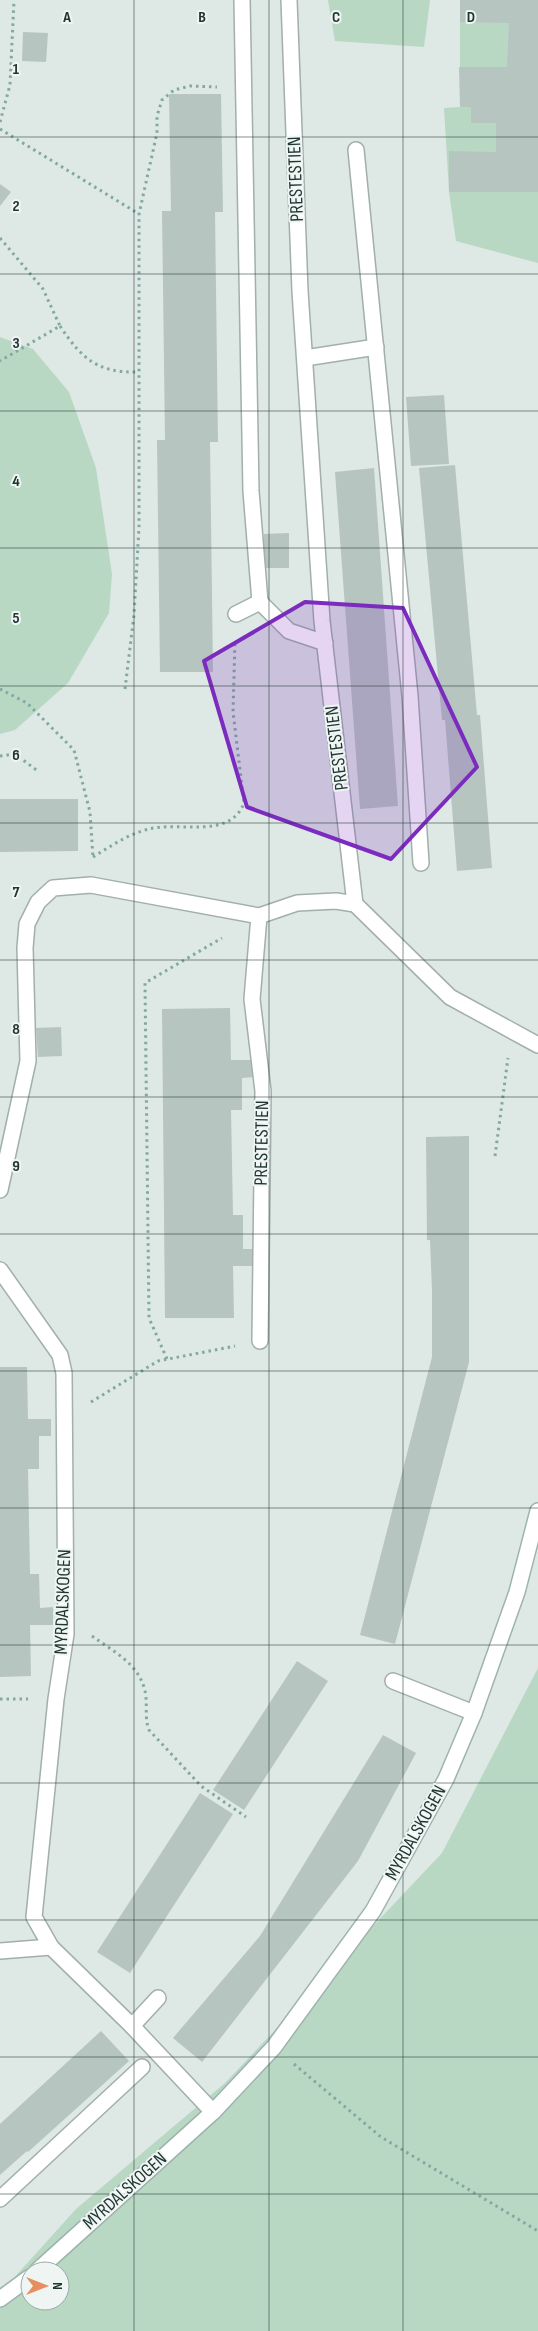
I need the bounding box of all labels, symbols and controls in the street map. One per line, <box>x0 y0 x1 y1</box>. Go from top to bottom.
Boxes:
text: A <box>62 8 71 27</box>
text: B <box>198 8 206 27</box>
text: C <box>332 8 340 27</box>
text: D <box>467 8 475 27</box>
text: 1 <box>13 60 20 79</box>
street label: PRESTESTIEN <box>283 136 309 222</box>
text: 2 <box>12 197 20 216</box>
text: 3 <box>12 334 20 353</box>
text: 4 <box>12 472 20 491</box>
text: 5 <box>12 609 20 628</box>
street label: PRESTESTIEN <box>320 704 354 792</box>
text: 6 <box>12 746 20 765</box>
text: 7 <box>13 883 20 902</box>
text: 8 <box>12 1020 20 1039</box>
street label: PRESTESTIEN <box>250 1100 274 1186</box>
text: 9 <box>12 1157 20 1176</box>
street label: MYRDALSKOGEN <box>50 1549 76 1655</box>
street label: MYRDALSKOGEN <box>380 1781 452 1885</box>
street label: MYRDALSKOGEN <box>78 2147 172 2235</box>
north arrow <box>20 2261 70 2311</box>
text: N <box>49 2282 66 2290</box>

